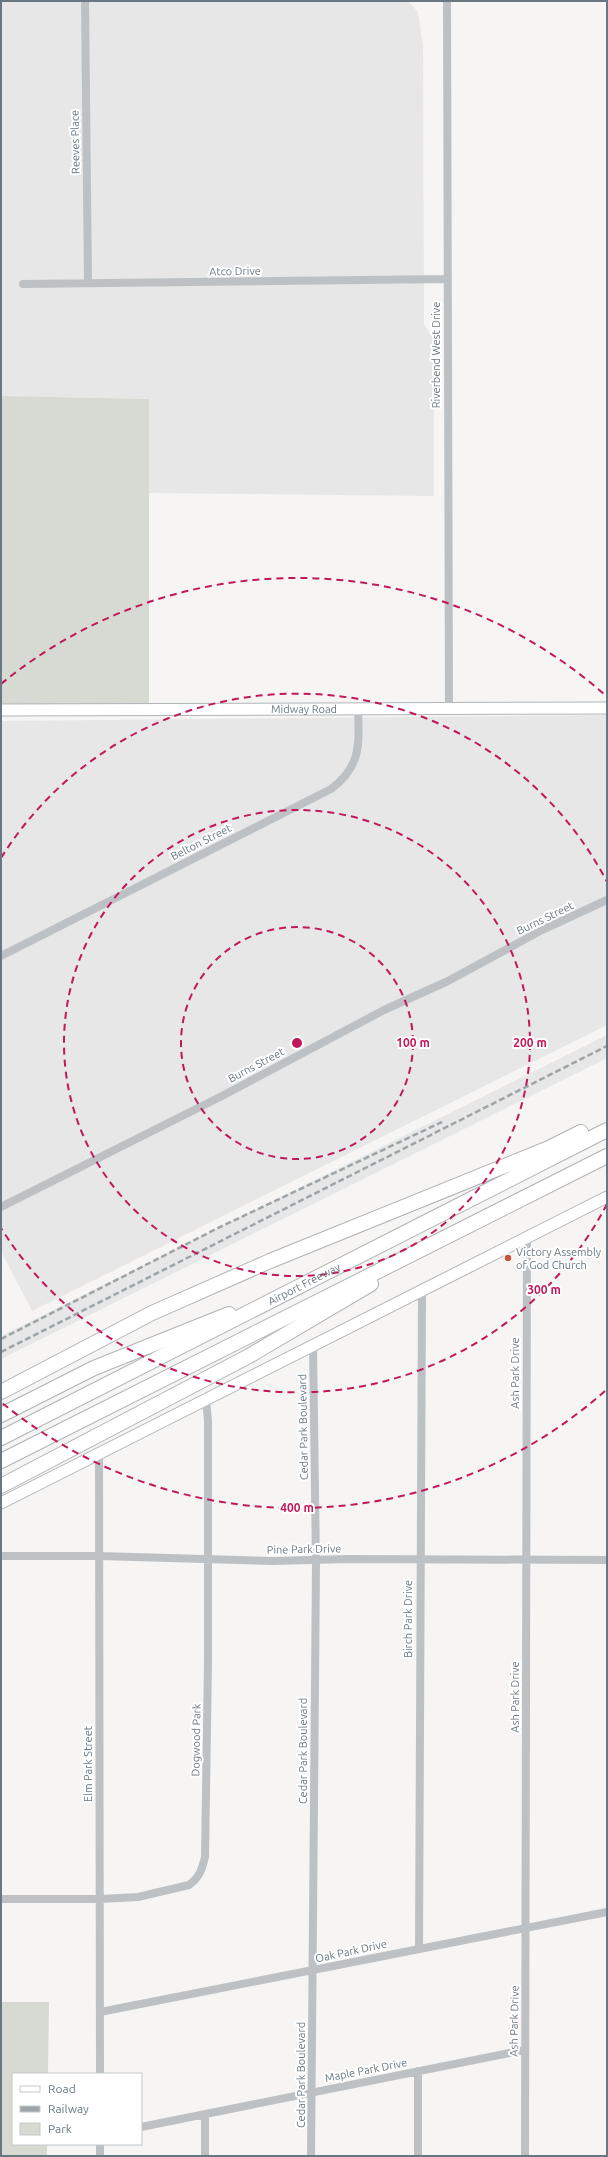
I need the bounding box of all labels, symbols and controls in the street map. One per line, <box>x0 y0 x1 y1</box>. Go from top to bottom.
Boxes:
street label: Reeves Place <box>68 110 82 174</box>
street label: Atco Drive <box>209 265 261 277</box>
street label: Riverbend West Drive <box>430 302 442 408</box>
street label: Midway Road <box>271 703 337 715</box>
street label: Belton Street <box>169 821 234 862</box>
street label: Burns Street <box>515 899 576 937</box>
centre of rings <box>290 1036 304 1050</box>
text: 100 m <box>396 1036 430 1049</box>
text: 200 m <box>513 1036 547 1049</box>
street label: Burns Street <box>226 1045 287 1085</box>
place label: Victory Assembly of God Church <box>516 1246 602 1271</box>
marker: Victory Assembly of God Church <box>503 1253 513 1263</box>
street label: Airport Freeway <box>266 1260 343 1307</box>
text: 300 m <box>527 1283 561 1296</box>
street label: Ash Park Drive <box>509 1337 521 1409</box>
street label: Cedar Park Boulevard <box>296 1374 310 1480</box>
text: 400 m <box>280 1501 314 1514</box>
street label: Pine Park Drive <box>267 1542 341 1556</box>
street label: Birch Park Drive <box>402 1580 414 1658</box>
street label: Ash Park Drive <box>509 1661 521 1733</box>
street label: Cedar Park Boulevard <box>297 1698 309 1804</box>
street label: Dogwood Park <box>189 1703 203 1776</box>
street label: Elm Park Street <box>82 1725 94 1802</box>
street label: Oak Park Drive <box>314 1938 388 1964</box>
street label: Ash Park Drive <box>507 1985 521 2057</box>
street label: Cedar Park Boulevard <box>295 2022 307 2128</box>
street label: Maple Park Drive <box>324 2056 408 2084</box>
legend <box>12 2073 142 2145</box>
text: Road <box>48 2082 76 2095</box>
text: Railway <box>48 2102 89 2115</box>
text: Park <box>48 2122 72 2135</box>

